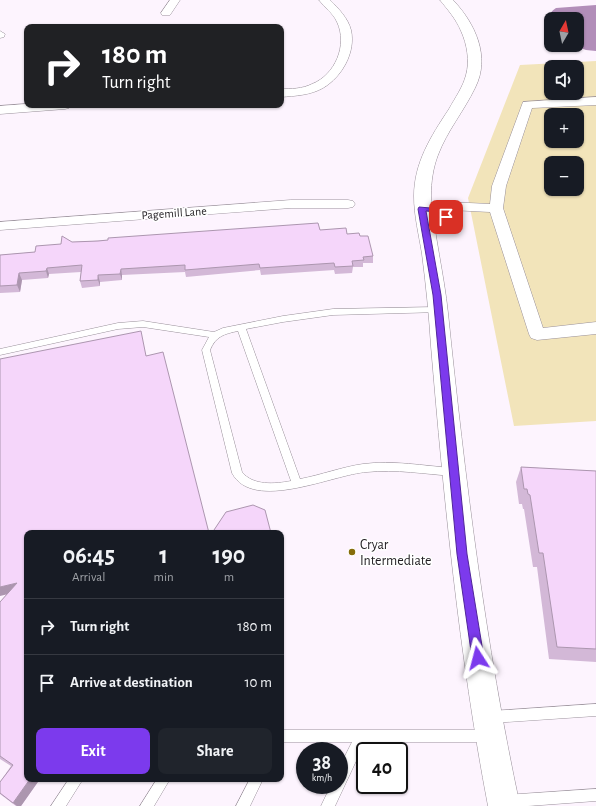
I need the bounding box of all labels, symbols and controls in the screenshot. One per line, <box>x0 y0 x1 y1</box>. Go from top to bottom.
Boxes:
north arrow <box>544 12 584 52</box>
map controls <box>544 12 584 196</box>
icon: right <box>36 40 88 92</box>
text: 180 m <box>102 41 167 69</box>
button: sound <box>544 60 584 100</box>
text: Turn right <box>102 74 171 92</box>
button: + <box>544 108 584 148</box>
button: − <box>544 156 584 196</box>
pin <box>429 200 463 234</box>
street label: Pagemill Lane <box>141 205 207 221</box>
icon: arrive <box>435 206 457 228</box>
place label: Cryar Intermediate <box>360 538 432 568</box>
text: 06:45 <box>63 544 115 568</box>
text: 1 <box>159 544 168 568</box>
text: 190 <box>213 544 245 568</box>
marker: Cryar Intermediate <box>347 547 357 557</box>
text: Arrival <box>72 571 105 584</box>
text: min <box>154 571 174 584</box>
text: m <box>224 571 234 584</box>
icon: right <box>36 616 58 638</box>
text: Turn right <box>70 619 129 634</box>
text: 180 m <box>237 619 272 634</box>
position arrow <box>457 637 499 679</box>
icon: arrive <box>36 672 58 694</box>
text: Arrive at destination <box>70 675 193 690</box>
text: 10 m <box>244 675 272 690</box>
button: Exit <box>36 728 150 774</box>
button: Share <box>158 728 272 774</box>
speed limit sign: 40 <box>356 742 408 794</box>
text: 38 <box>313 753 331 773</box>
text: km/h <box>312 773 332 783</box>

